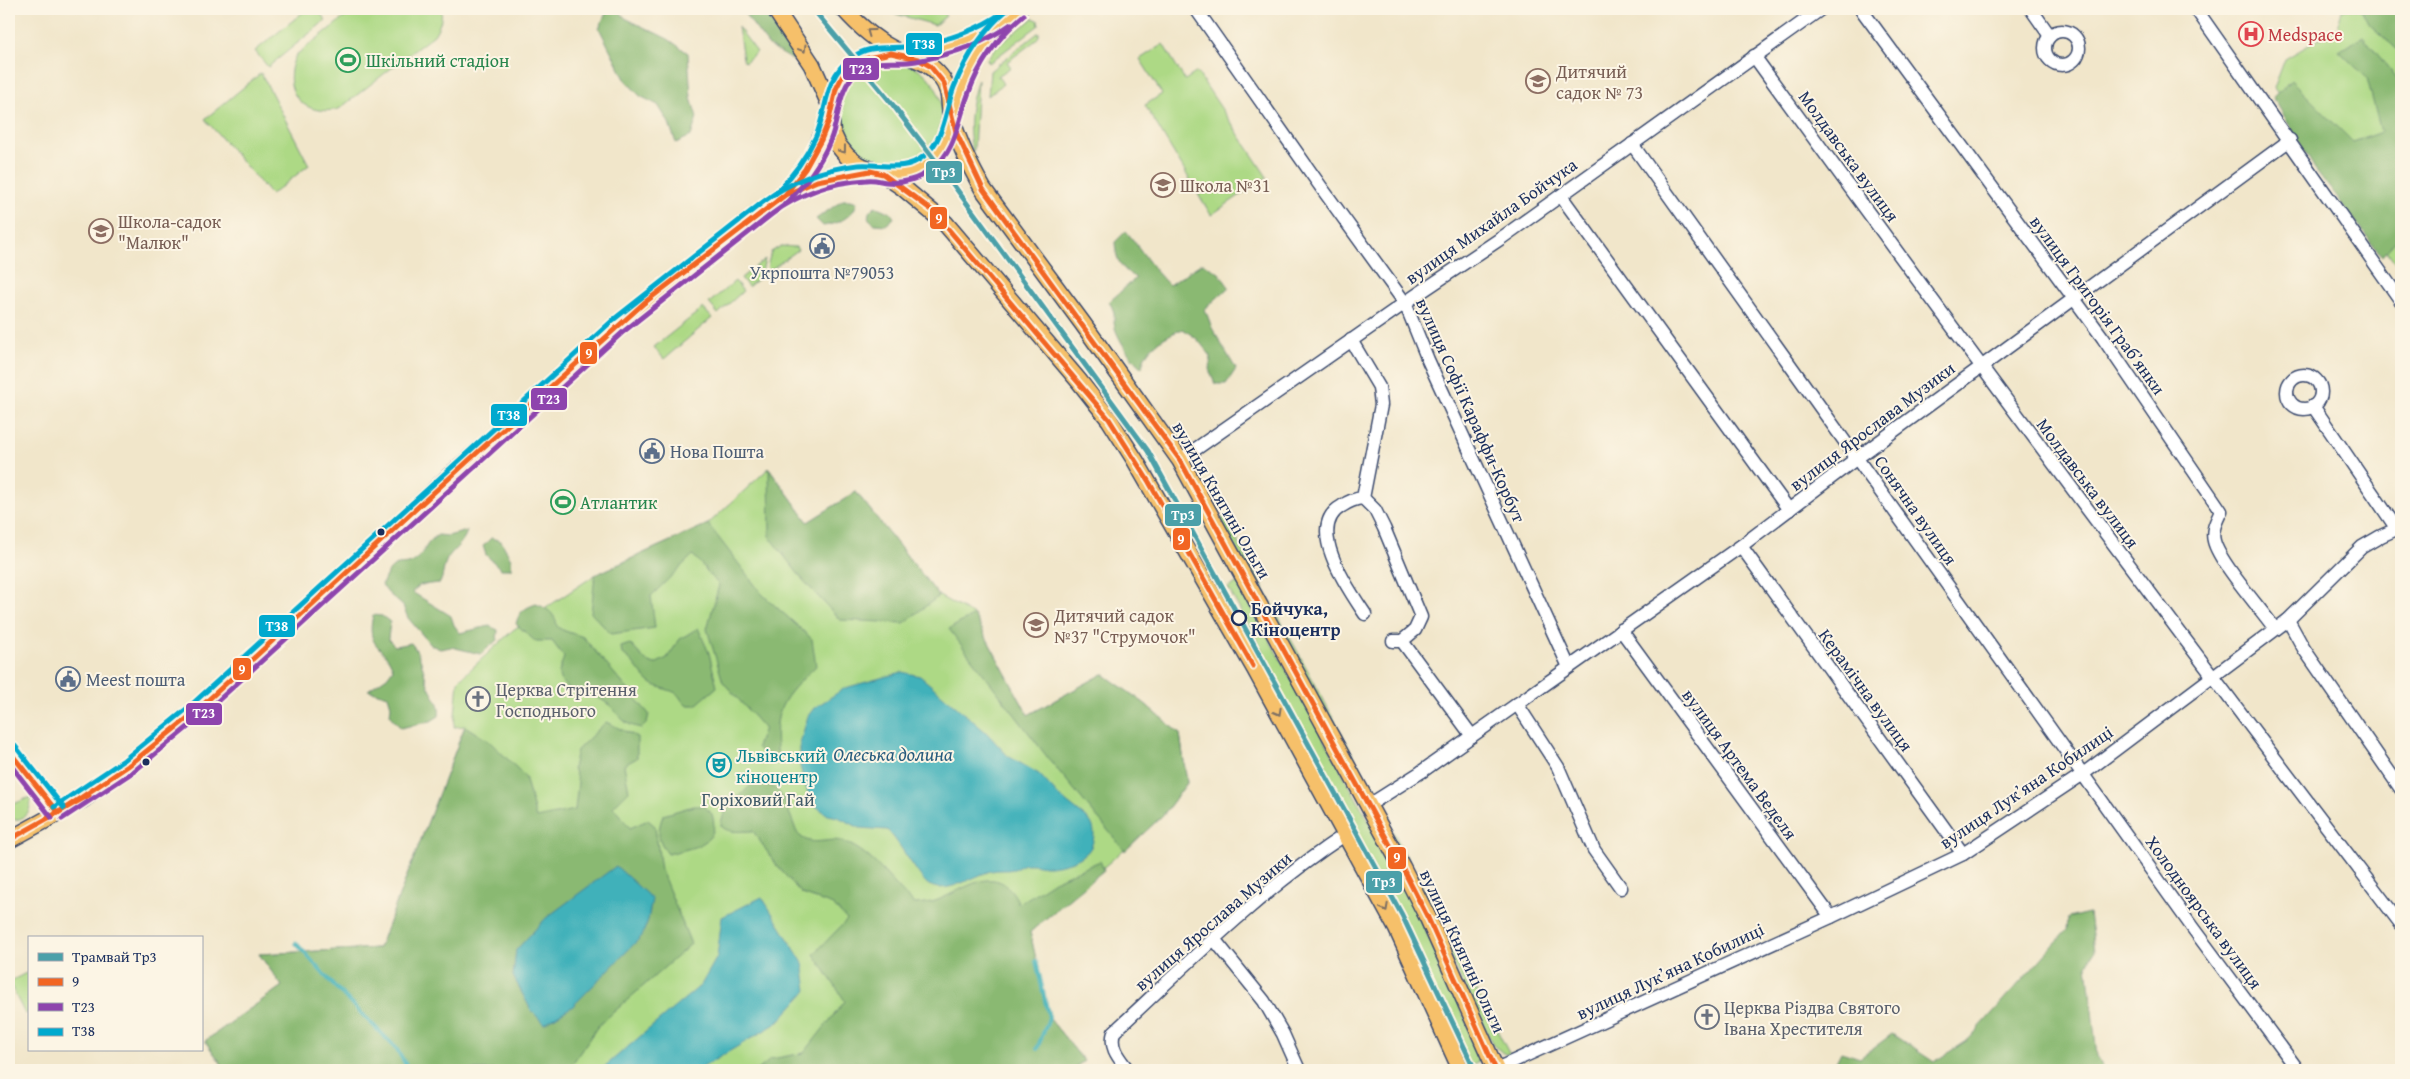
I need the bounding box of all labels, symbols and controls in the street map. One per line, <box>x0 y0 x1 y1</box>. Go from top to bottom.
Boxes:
hospital icon: Medspace <box>2238 21 2264 47</box>
place label: Medspace <box>2268 21 2343 48</box>
one-way arrow <box>866 29 876 38</box>
line badge: Т38 <box>905 32 943 56</box>
text: Т38 <box>913 34 935 54</box>
one-way arrow <box>796 43 806 52</box>
sports icon: Шкільний стадіон <box>335 47 361 73</box>
place label: Шкільний стадіон <box>366 47 509 74</box>
line badge: Т23 <box>842 57 880 81</box>
place label: Дитячий садок № 73 <box>1555 58 1643 106</box>
text: Т23 <box>850 59 872 79</box>
school or university icon: Дитячий садок № 73 <box>1525 68 1551 94</box>
street label: Молдавська вулиця <box>1792 85 1906 227</box>
one-way arrow <box>837 144 845 153</box>
street label: вулиця Михайла Бойчука <box>1400 151 1583 291</box>
line badge: Тр3 <box>925 160 963 184</box>
text: Тр3 <box>932 162 956 182</box>
school or university icon: Школа №31 <box>1150 172 1176 198</box>
place label: Школа №31 <box>1180 172 1270 199</box>
line badge: 9 <box>929 206 948 230</box>
place label: Школа-садок "Малюк" <box>118 208 222 256</box>
text: 9 <box>935 208 943 228</box>
street label: вулиця Григорія Грабʼянки <box>2024 210 2172 400</box>
school or university icon: Школа-садок "Малюк" <box>88 218 114 244</box>
public building icon: Укрпошта №79053 <box>809 233 835 259</box>
place label: Укрпошта №79053 <box>750 259 894 286</box>
street label: вулиця Софії Караффи-Корбут <box>1409 293 1533 527</box>
line badge: 9 <box>579 341 598 365</box>
text: 9 <box>585 343 593 363</box>
street label: вулиця Ярослава Музики <box>1784 355 1961 497</box>
line badge: Т23 <box>530 387 568 411</box>
text: Т23 <box>538 389 560 409</box>
line badge: Т38 <box>490 403 528 427</box>
text: Т38 <box>498 405 520 425</box>
street label: Молдавська вулиця <box>2030 412 2146 554</box>
street label: вулиця Княгині Ольги <box>1166 416 1278 584</box>
public building icon: Нова Пошта <box>639 438 665 464</box>
place label: Нова Пошта <box>670 438 765 465</box>
street label: Сонячна вулиця <box>1868 449 1964 571</box>
sports icon: Атлантик <box>550 489 576 515</box>
place label: Атлантик <box>580 489 658 516</box>
line badge: Тр3 <box>1164 503 1202 527</box>
text: Тр3 <box>1171 505 1195 525</box>
unlabelled marker <box>376 527 386 537</box>
line badge: 9 <box>1172 527 1191 551</box>
text: 9 <box>1177 529 1185 549</box>
place label: Бойчука, Кіноцентр <box>1251 595 1340 643</box>
place label: Дитячий садок №37 "Струмочок" <box>1053 602 1196 650</box>
marker: Бойчука, Кіноцентр <box>1231 610 1247 626</box>
school or university icon: Дитячий садок №37 "Струмочок" <box>1023 612 1049 638</box>
line badge: Т38 <box>258 614 296 638</box>
text: Т38 <box>266 616 288 636</box>
street label: Керамічна вулиця <box>1812 623 1920 757</box>
line badge: 9 <box>232 657 252 681</box>
text: 9 <box>238 659 246 679</box>
public building icon: Meest пошта <box>55 666 81 692</box>
place label: Meest пошта <box>86 666 186 693</box>
place label: Церква Стрітення Господнього <box>496 676 637 724</box>
street label: вулиця Артема Веделя <box>1676 683 1804 845</box>
church icon: Церква Стрітення Господнього <box>465 686 491 712</box>
line badge: Т23 <box>185 702 223 726</box>
text: Т23 <box>193 703 215 723</box>
one-way arrow <box>1272 707 1282 716</box>
street label: вулиця Лукʼяна Кобилиці <box>1934 719 2118 855</box>
water label: Олеська долина <box>833 740 953 768</box>
place label: Львівський кіноцентр <box>736 742 826 790</box>
theatre icon: Львівський кіноцентр <box>706 752 732 778</box>
unlabelled marker <box>141 757 151 767</box>
park label: Горіховий Гай <box>701 786 815 813</box>
street label: Холодноярська вулиця <box>2139 830 2269 994</box>
street label: вулиця Ярослава Музики <box>1128 845 1298 997</box>
line badge: 9 <box>1387 846 1407 870</box>
text: 9 <box>1393 847 1401 867</box>
street label: вулиця Княгині Ольги <box>1413 865 1513 1038</box>
line badge: Тр3 <box>1365 870 1403 894</box>
text: Тр3 <box>1372 872 1396 892</box>
one-way arrow <box>1379 903 1389 912</box>
street label: вулиця Лукʼяна Кобилиці <box>1572 916 1768 1026</box>
legend <box>28 936 202 1052</box>
text: Трамвай Тр3 <box>72 946 157 967</box>
text: 9 <box>72 970 79 991</box>
place label: Церква Різдва Святого Івана Хрестителя <box>1724 994 1900 1042</box>
text: Т23 <box>72 996 95 1017</box>
church icon: Церква Різдва Святого Івана Хрестителя <box>1694 1004 1720 1030</box>
text: Т38 <box>72 1020 95 1041</box>

